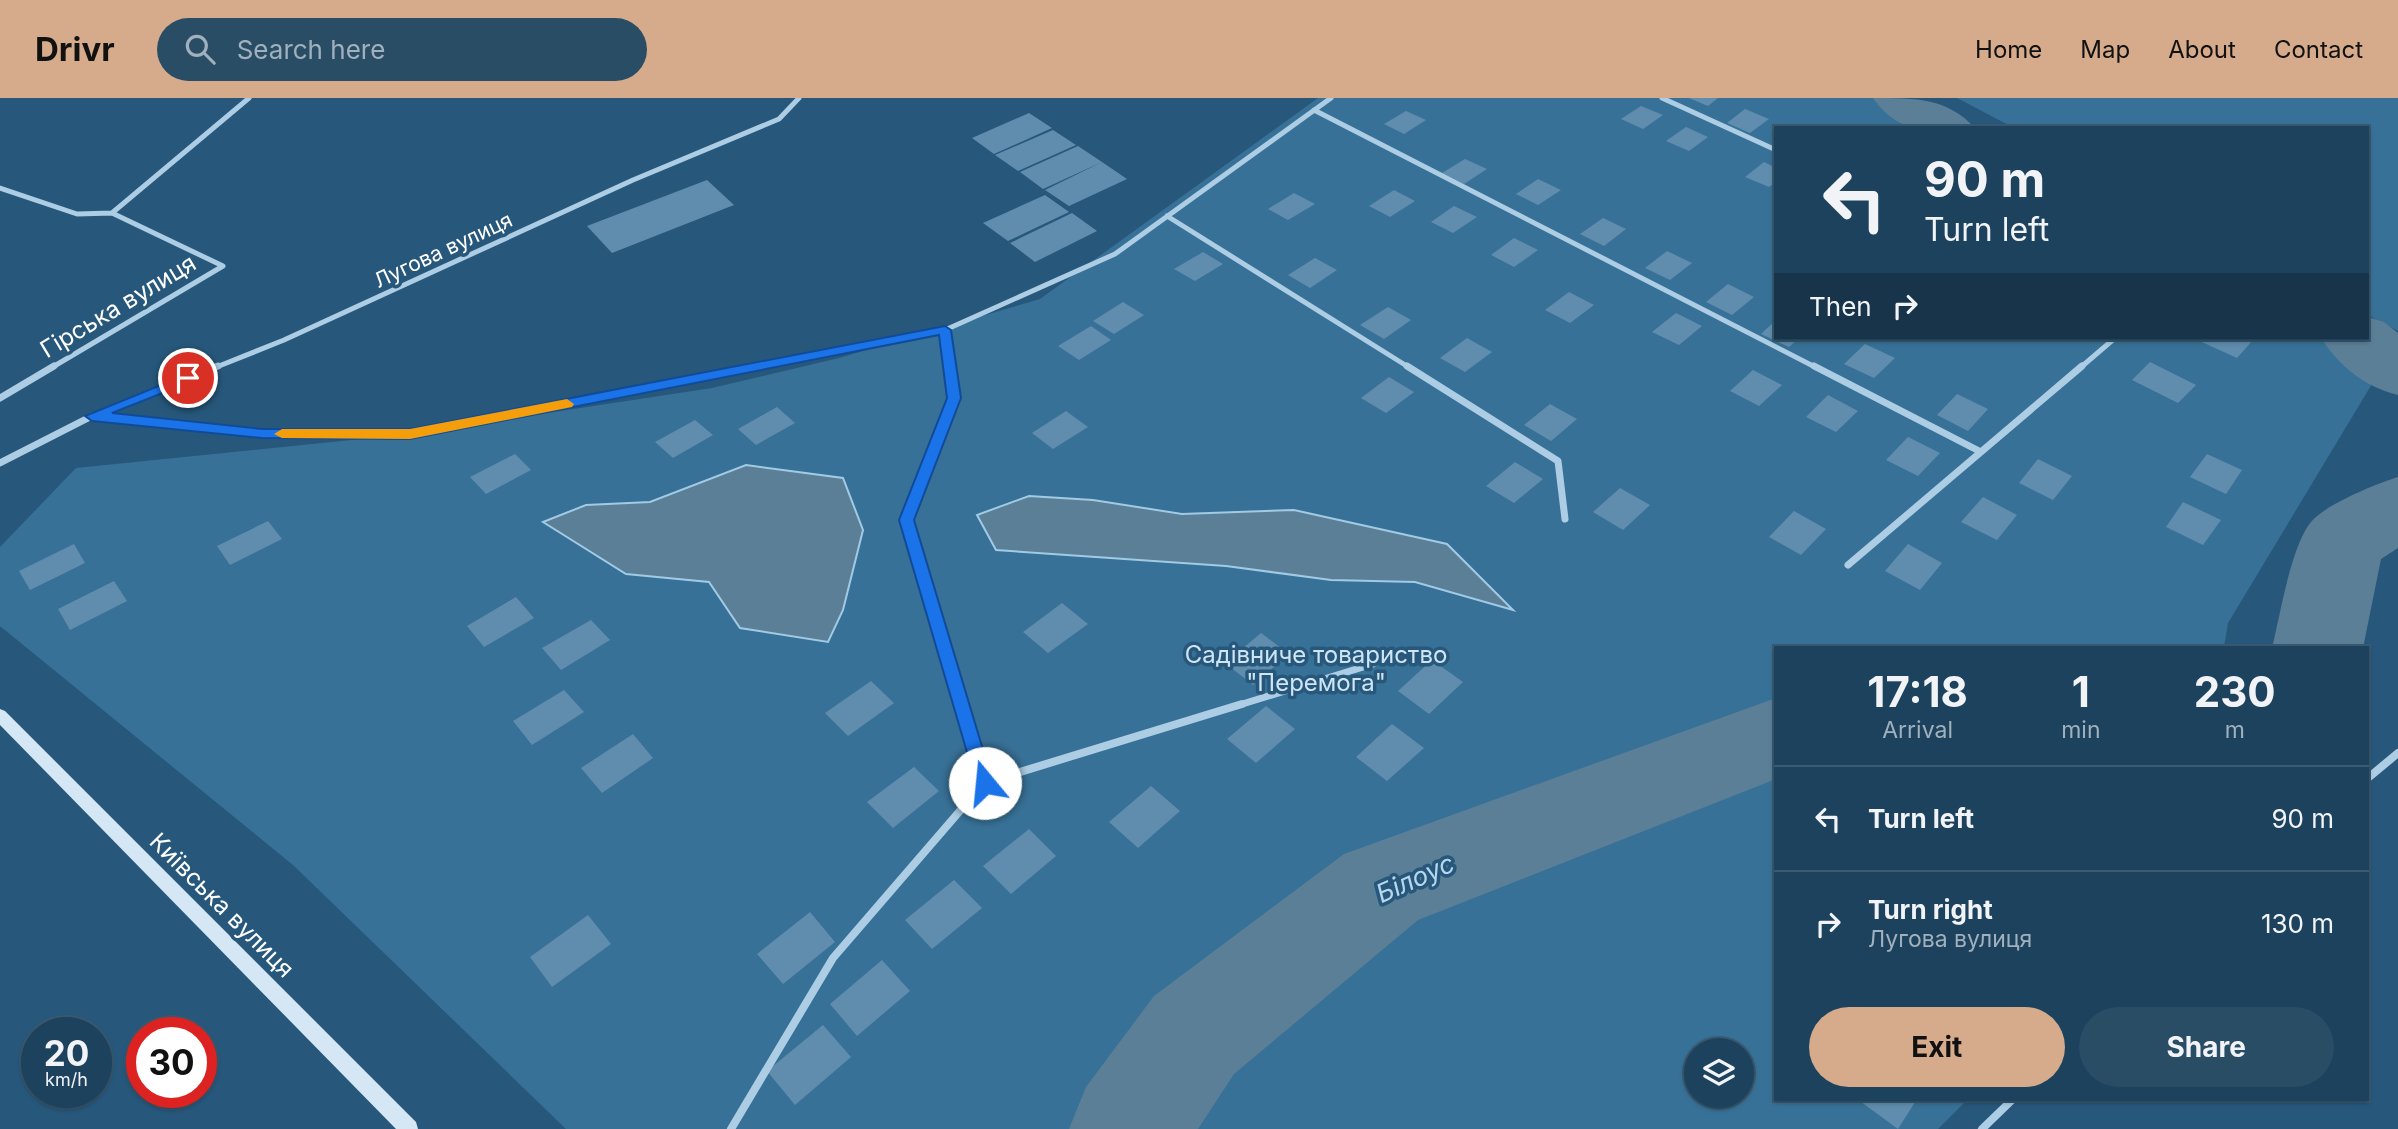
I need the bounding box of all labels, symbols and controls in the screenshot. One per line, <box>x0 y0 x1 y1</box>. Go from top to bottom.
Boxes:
search box <box>157 18 647 81</box>
text: Drivr <box>35 29 115 69</box>
icon: search <box>181 30 219 68</box>
text: Search here <box>237 34 385 65</box>
text: Home <box>1975 35 2042 64</box>
text: Map <box>2080 35 2130 64</box>
text: About <box>2168 35 2236 64</box>
text: Contact <box>2274 35 2363 64</box>
text: 90 m <box>1924 150 2045 209</box>
icon: left <box>1809 154 1900 245</box>
street label: Лугова вулиця <box>370 207 516 293</box>
text: Turn left <box>1924 210 2049 249</box>
street label: Гірська вулиця <box>35 248 201 364</box>
icon: right <box>1886 287 1924 325</box>
text: Then <box>1809 291 1872 322</box>
pin <box>158 348 218 408</box>
icon: arrive <box>169 359 207 397</box>
park label: Садівниче товариство "Перемога" <box>1185 640 1447 697</box>
text: 17:18 <box>1867 666 1968 717</box>
text: 1 <box>2072 666 2090 717</box>
text: 230 <box>2194 666 2276 717</box>
text: Arrival <box>1882 716 1953 744</box>
text: min <box>2061 716 2101 744</box>
text: m <box>2225 716 2245 744</box>
position arrow <box>948 746 1022 820</box>
icon: left <box>1809 800 1847 838</box>
text: Turn left <box>1868 803 1974 834</box>
text: 90 m <box>2271 803 2334 834</box>
street label: Київська вулиця <box>144 827 300 983</box>
water label: Білоус <box>1371 847 1459 909</box>
text: Turn right <box>1868 894 1993 925</box>
icon: right <box>1809 905 1847 943</box>
text: 130 m <box>2261 908 2334 939</box>
text: Лугова вулиця <box>1868 925 2032 953</box>
button: Exit <box>1809 1007 2065 1087</box>
button: Share <box>2079 1007 2334 1087</box>
speed limit sign: 30 <box>126 1017 217 1108</box>
text: 20 <box>44 1032 89 1074</box>
map controls <box>1684 1038 1754 1108</box>
button: layers <box>1684 1038 1754 1108</box>
text: km/h <box>45 1069 88 1090</box>

